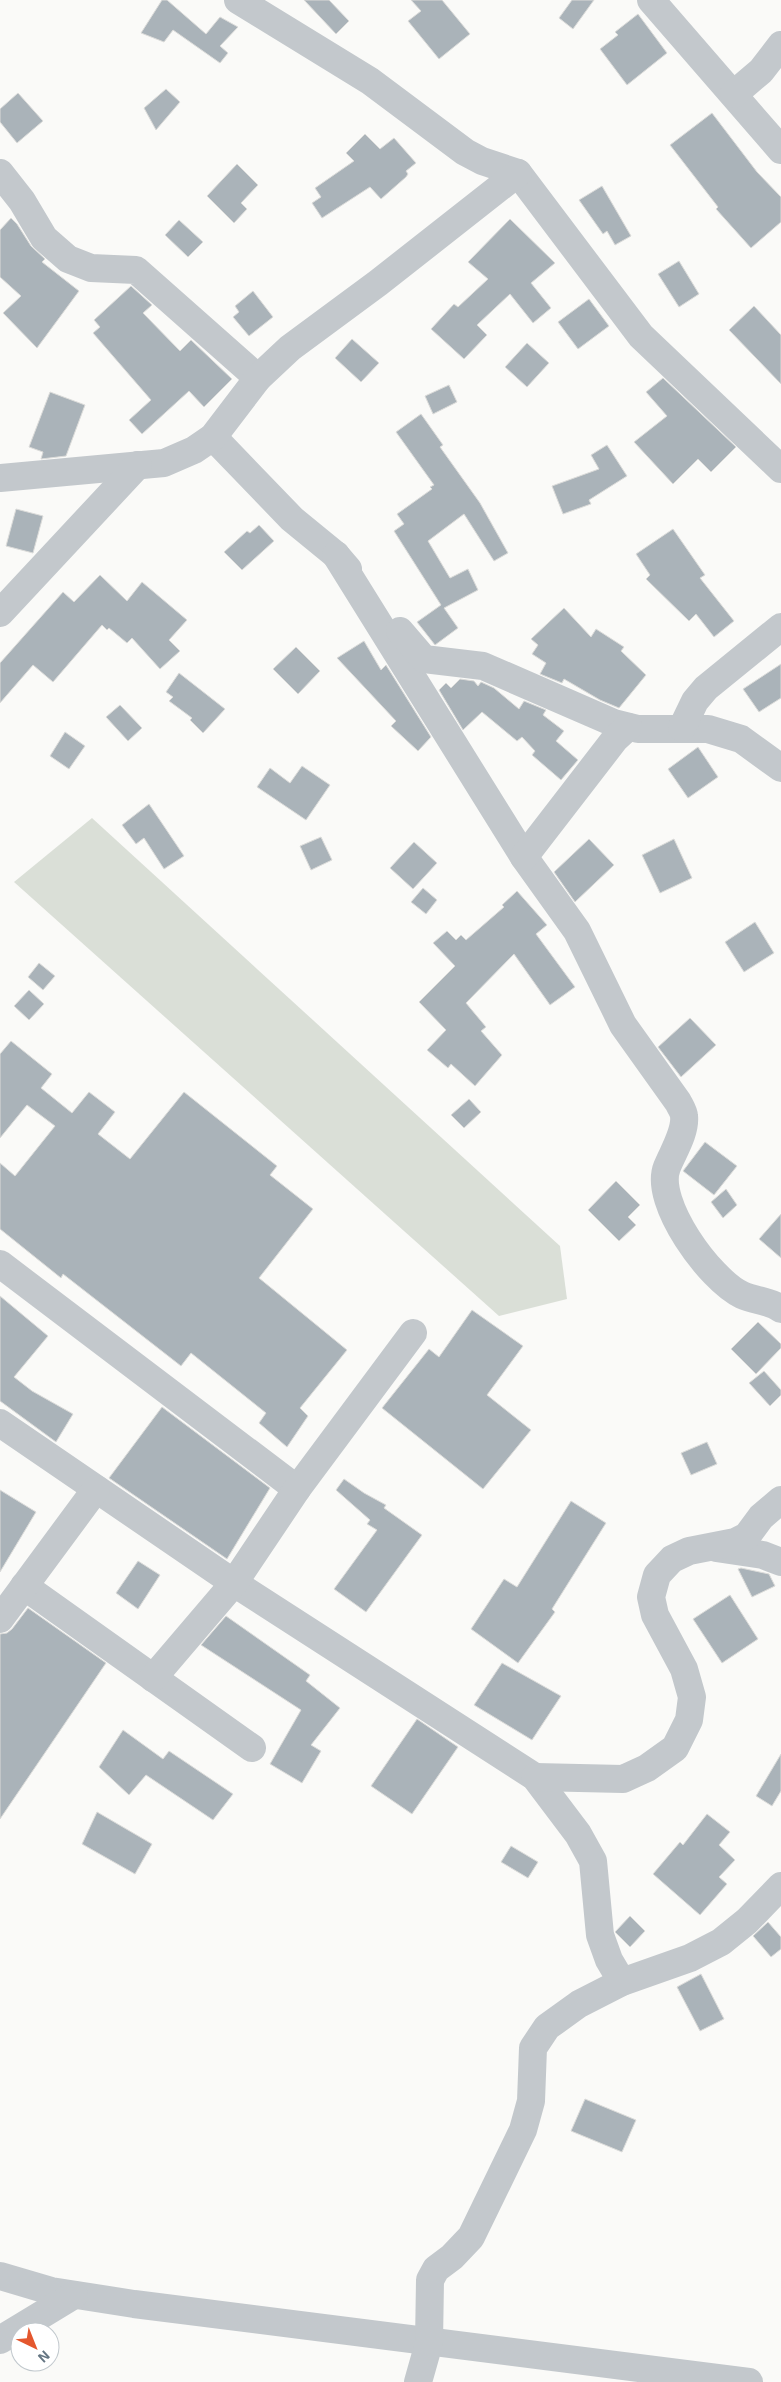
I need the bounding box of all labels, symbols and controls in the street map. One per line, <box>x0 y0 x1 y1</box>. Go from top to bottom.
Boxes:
north arrow <box>10 2322 60 2372</box>
text: N <box>35 2347 54 2367</box>

